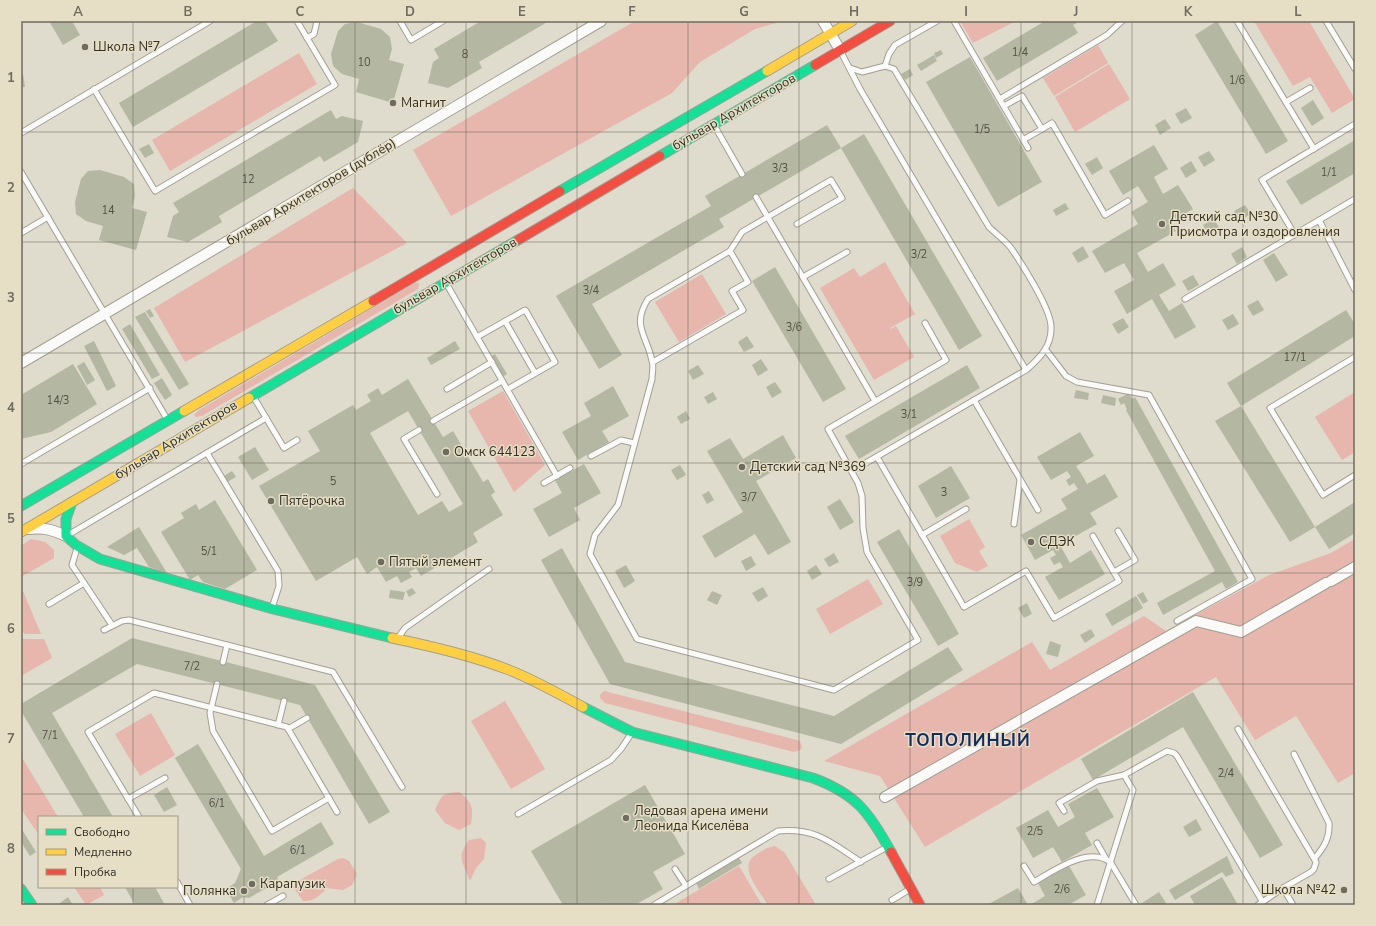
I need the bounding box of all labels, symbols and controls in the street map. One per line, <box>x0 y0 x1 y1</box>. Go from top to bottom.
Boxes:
text: A <box>73 3 83 21</box>
text: B <box>184 3 193 21</box>
text: C <box>296 3 305 21</box>
text: D <box>405 3 415 21</box>
text: E <box>518 3 526 21</box>
text: F <box>628 3 636 21</box>
text: G <box>739 3 749 21</box>
text: H <box>849 3 859 21</box>
text: I <box>964 3 968 21</box>
text: J <box>1073 3 1078 21</box>
text: K <box>1184 3 1193 21</box>
text: L <box>1294 3 1302 21</box>
place label: Школа №7 <box>93 38 160 56</box>
marker: Школа №7 <box>80 42 90 52</box>
house number: 1/4 <box>1012 45 1029 60</box>
house number: 8 <box>462 47 469 62</box>
house number: 10 <box>357 55 371 70</box>
text: 1 <box>7 69 15 87</box>
street label: бульвар Архитекторов <box>669 69 799 155</box>
house number: 1/6 <box>1229 73 1246 88</box>
place label: Магнит <box>401 94 446 112</box>
marker: Магнит <box>388 98 398 108</box>
house number: 1/5 <box>974 122 991 137</box>
street label: бульвар Архитекторов (дублёр) <box>223 134 399 250</box>
house number: 3/3 <box>772 161 788 176</box>
house number: 1/1 <box>1321 165 1337 180</box>
house number: 12 <box>241 172 255 187</box>
text: 2 <box>7 179 15 197</box>
house number: 14 <box>101 203 115 218</box>
place label: Детский сад №30 Присмотра и оздоровления <box>1170 208 1340 241</box>
marker: Детский сад №30 Присмотра и оздоровления <box>1157 219 1167 229</box>
street label: бульвар Архитекторов <box>390 233 520 319</box>
house number: 3/2 <box>911 247 927 262</box>
house number: 3/4 <box>583 283 600 298</box>
text: 3 <box>7 289 15 307</box>
house number: 3/6 <box>786 320 803 335</box>
house number: 17/1 <box>1284 350 1306 365</box>
house number: 14/3 <box>47 393 69 408</box>
street label: бульвар Архитекторов <box>111 396 241 484</box>
text: 4 <box>7 399 15 417</box>
house number: 3/1 <box>901 407 917 422</box>
place label: Омск 644123 <box>454 443 536 461</box>
marker: Омск 644123 <box>441 447 451 457</box>
place label: Детский сад №369 <box>750 458 866 476</box>
marker: Детский сад №369 <box>737 462 747 472</box>
house number: 5 <box>330 474 337 489</box>
house number: 3 <box>941 485 947 500</box>
house number: 3/7 <box>741 490 757 505</box>
place label: Пятёрочка <box>279 492 345 510</box>
marker: Пятёрочка <box>266 496 276 506</box>
text: 5 <box>7 510 15 528</box>
place label: СДЭК <box>1039 533 1076 551</box>
marker: СДЭК <box>1026 537 1036 547</box>
house number: 5/1 <box>201 544 217 559</box>
place label: Пятый элемент <box>389 553 482 571</box>
marker: Пятый элемент <box>376 557 386 567</box>
house number: 3/9 <box>907 575 923 590</box>
text: 6 <box>7 620 15 638</box>
house number: 7/2 <box>184 659 200 674</box>
house number: 7/1 <box>42 728 58 743</box>
district label: ТОПОЛИНЫЙ <box>905 729 1031 752</box>
text: 7 <box>7 730 15 748</box>
house number: 2/4 <box>1218 766 1235 781</box>
house number: 6/1 <box>209 796 225 811</box>
place label: Ледовая арена имени Леонида Киселёва <box>634 802 768 835</box>
marker: Ледовая арена имени Леонида Киселёва <box>621 813 631 823</box>
legend <box>38 816 178 888</box>
text: Свободно <box>74 824 130 840</box>
house number: 2/5 <box>1027 824 1044 839</box>
text: 8 <box>7 840 15 858</box>
house number: 6/1 <box>290 843 306 858</box>
text: Медленно <box>74 844 132 860</box>
text: Пробка <box>74 864 117 880</box>
place label: Карапузик <box>260 875 325 893</box>
marker: Карапузик <box>247 879 257 889</box>
place label: Школа №42 <box>1261 881 1336 899</box>
place label: Полянка <box>183 882 236 900</box>
house number: 2/6 <box>1054 882 1071 897</box>
marker: Школа №42 <box>1339 885 1349 895</box>
marker: Полянка <box>239 886 249 896</box>

